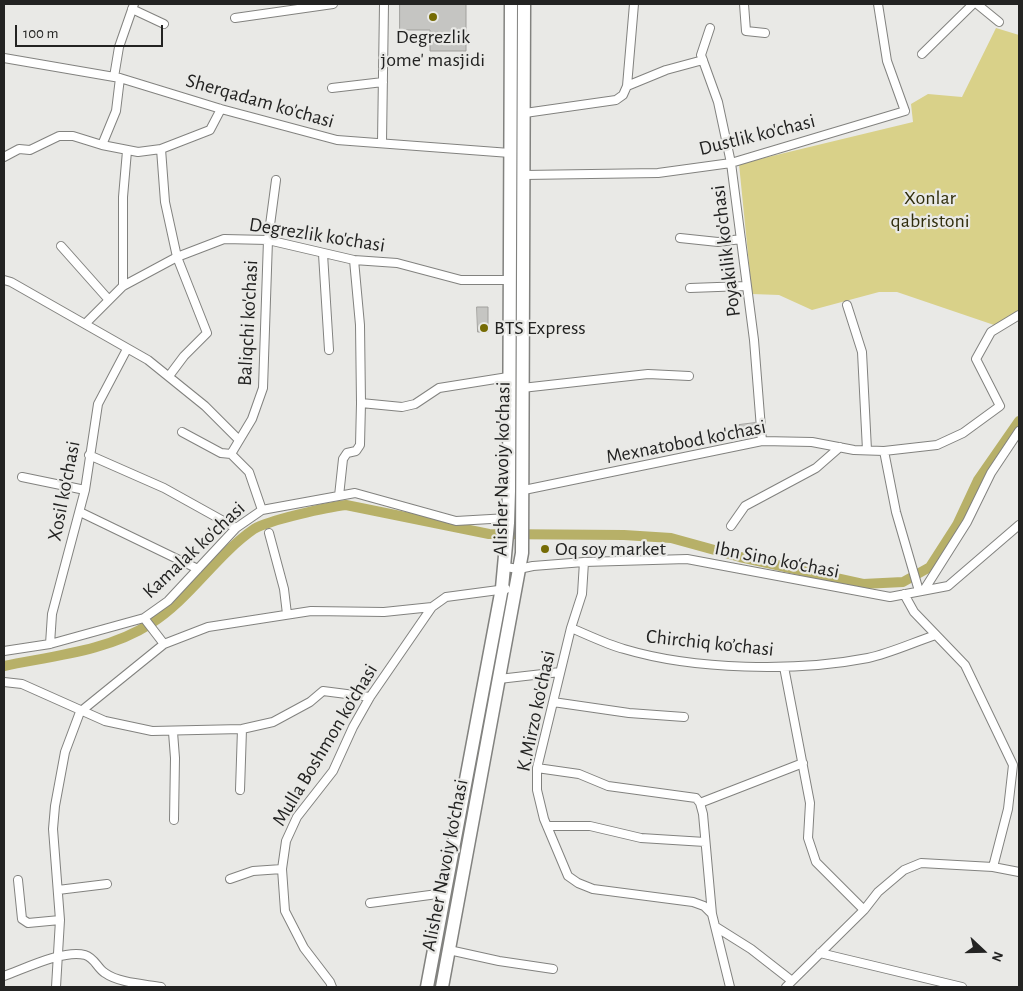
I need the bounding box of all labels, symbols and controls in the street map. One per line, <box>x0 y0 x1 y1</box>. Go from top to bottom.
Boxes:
marker: Degrezlik jome' masjidi <box>427 11 439 23</box>
scale bar <box>18 15 165 47</box>
place label: Degrezlik jome' masjidi <box>381 25 485 72</box>
text: 100 m <box>23 26 58 41</box>
street label: Sherqadam ko'chasi <box>183 68 337 134</box>
street label: Dustlik ko'chasi <box>696 109 818 161</box>
street label: Poyakilik ko'chasi <box>706 184 746 318</box>
park label: Xonlar qabristoni <box>890 186 970 233</box>
street label: Degrezlik ko'chasi <box>247 212 387 258</box>
street label: Baliqchi ko'chasi <box>233 260 263 386</box>
place label: BTS Express <box>494 316 586 340</box>
marker: BTS Express <box>478 322 490 334</box>
street label: Alisher Navoiy ko'chasi <box>488 381 516 557</box>
street label: Mexnatobod ko'chasi <box>604 415 768 469</box>
street label: Xosil ko'chasi <box>43 439 85 543</box>
street label: Kamalak ko'chasi <box>138 496 250 604</box>
street label: Ibn Sino ko‘chasi <box>713 536 841 584</box>
place label: Oq soy market <box>555 537 666 561</box>
marker: Oq soy market <box>539 543 551 555</box>
street label: Chirchiq ko’chasi <box>645 624 775 662</box>
street label: K.Mirzo ko'chasi <box>511 648 561 774</box>
street label: Mulla Boshmon ko'chasi <box>267 660 383 830</box>
street label: Alisher Navoiy ko'chasi <box>417 777 473 953</box>
north arrow <box>958 926 1008 976</box>
text: N <box>989 949 1005 963</box>

